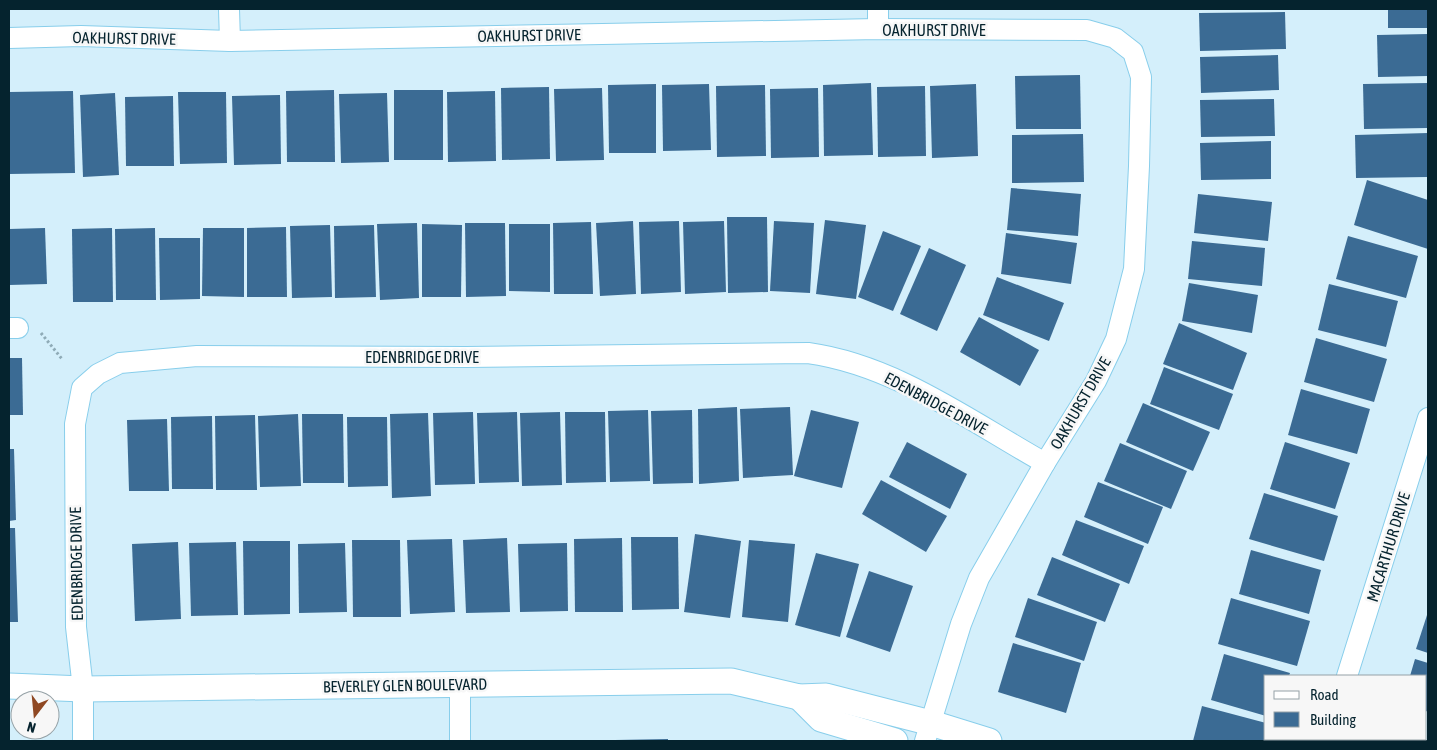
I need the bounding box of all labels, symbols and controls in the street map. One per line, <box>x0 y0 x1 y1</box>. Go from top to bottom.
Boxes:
street label: OAKHURST DRIVE <box>882 21 986 39</box>
street label: OAKHURST DRIVE <box>477 25 581 45</box>
street label: OAKHURST DRIVE <box>72 28 176 48</box>
street label: EDENBRIDGE DRIVE <box>365 348 479 366</box>
street label: OAKHURST DRIVE <box>1046 354 1114 452</box>
street label: EDENBRIDGE DRIVE <box>882 368 991 438</box>
street label: MACARTHUR DRIVE <box>1363 490 1413 604</box>
street label: EDENBRIDGE DRIVE <box>66 507 86 621</box>
street label: BEVERLEY GLEN BOULEVARD <box>323 675 487 695</box>
legend <box>1264 675 1427 740</box>
text: Road <box>1310 686 1339 703</box>
north arrow <box>10 690 60 740</box>
text: Building <box>1310 711 1356 728</box>
text: N <box>25 719 38 736</box>

